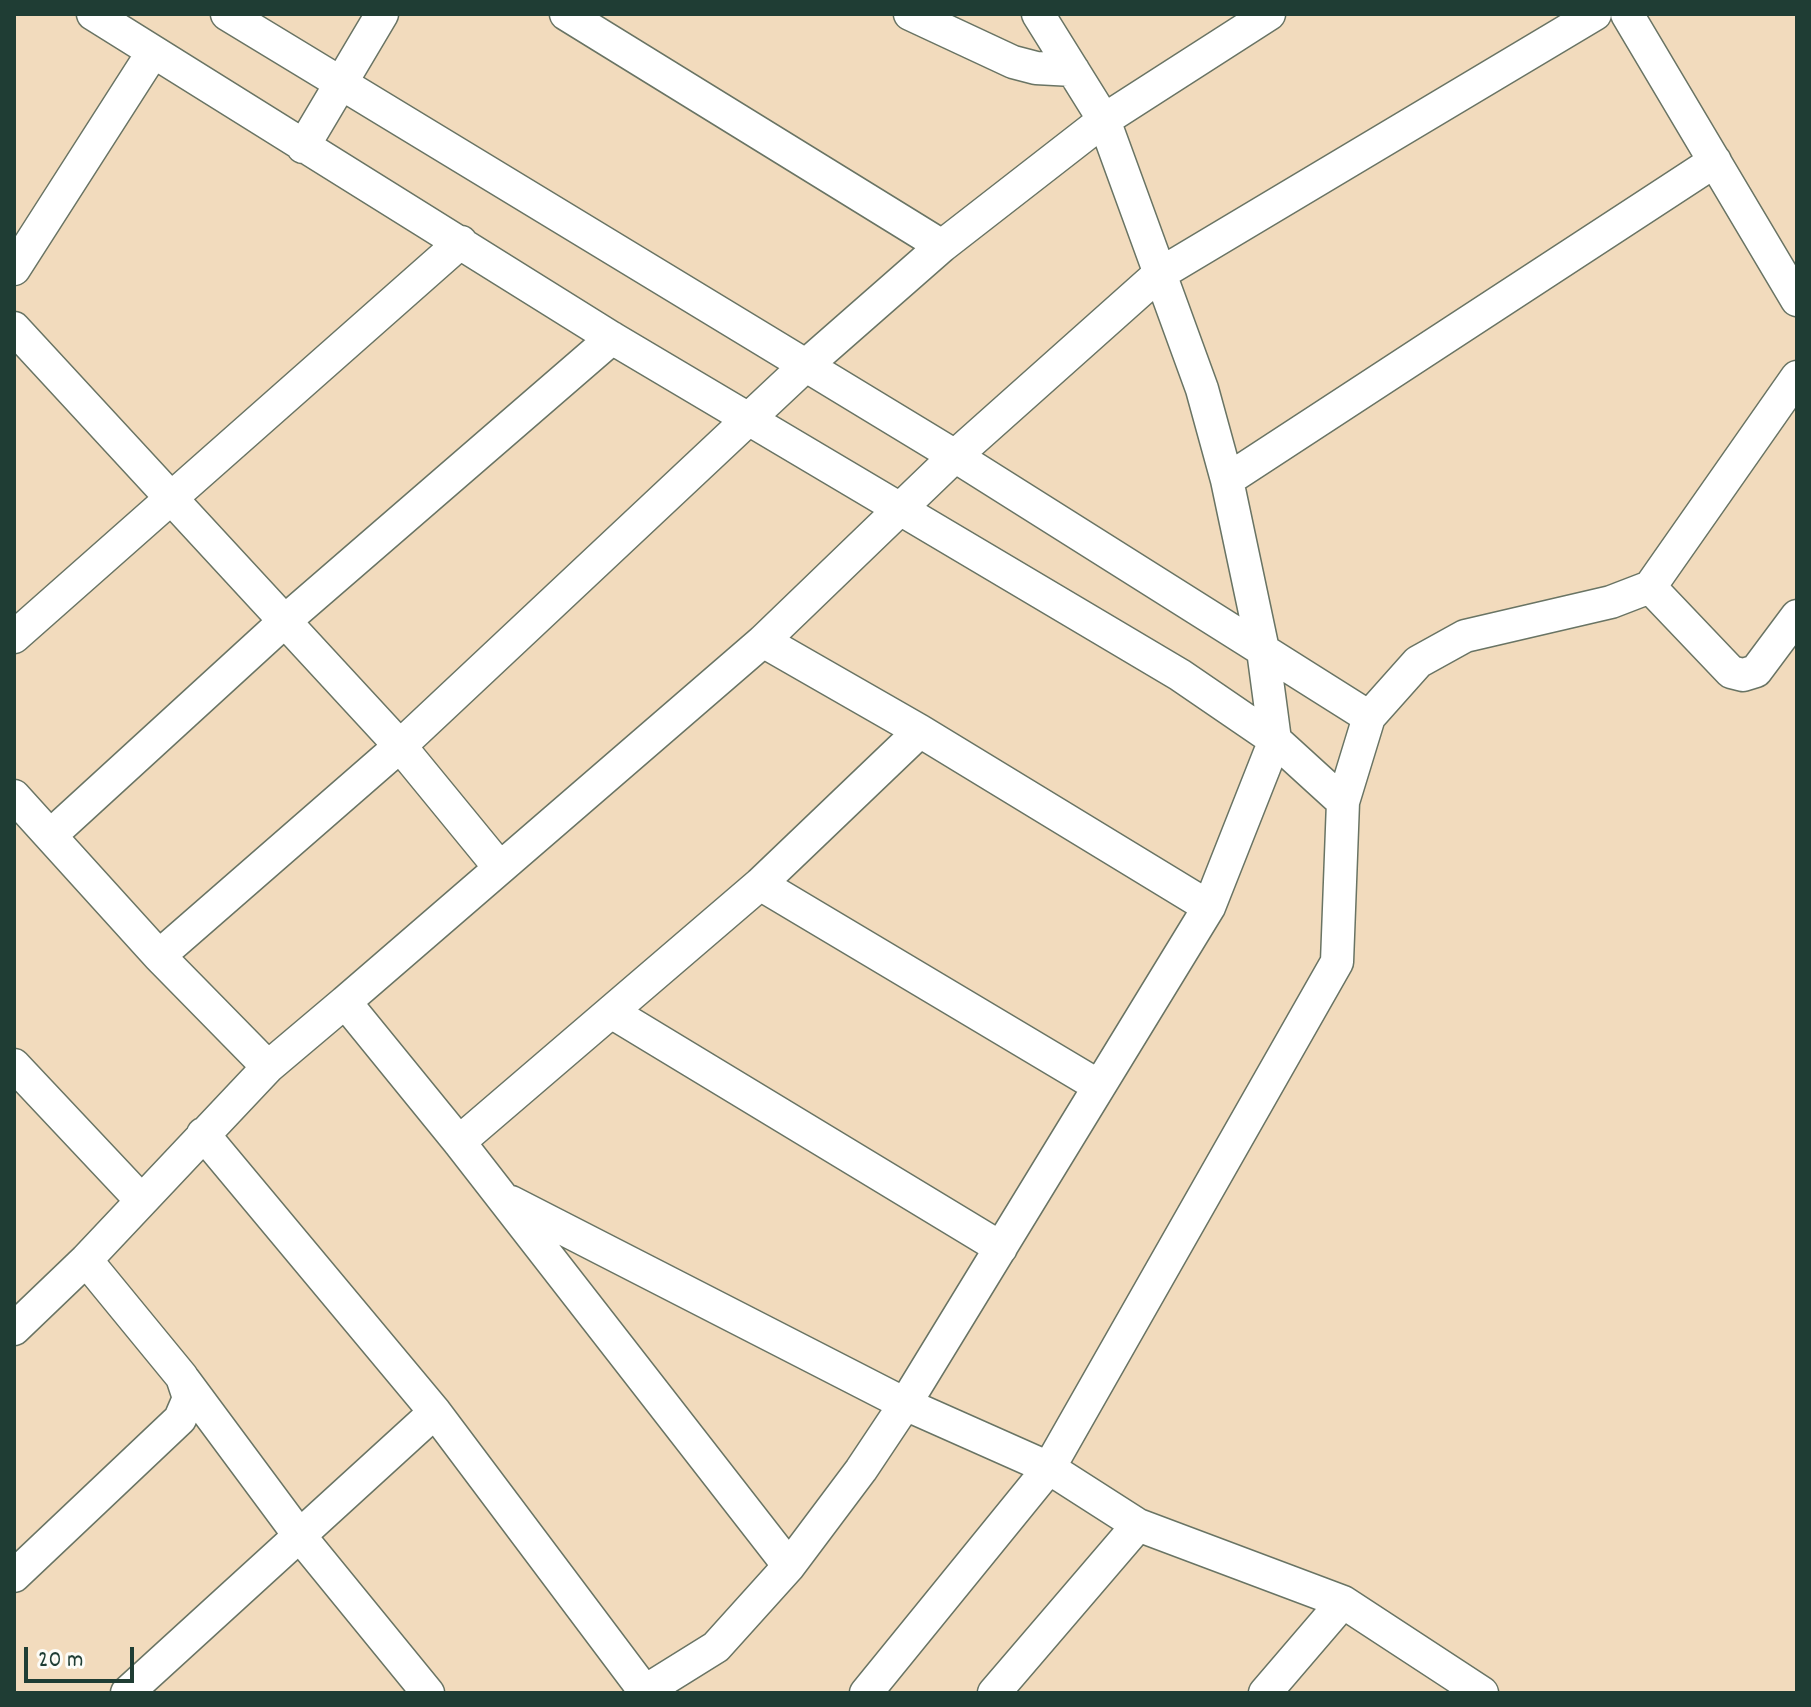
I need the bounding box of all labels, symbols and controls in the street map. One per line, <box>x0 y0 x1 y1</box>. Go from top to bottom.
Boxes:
scale bar <box>28 1631 138 1681</box>
text: 20 m <box>38 1644 84 1678</box>

